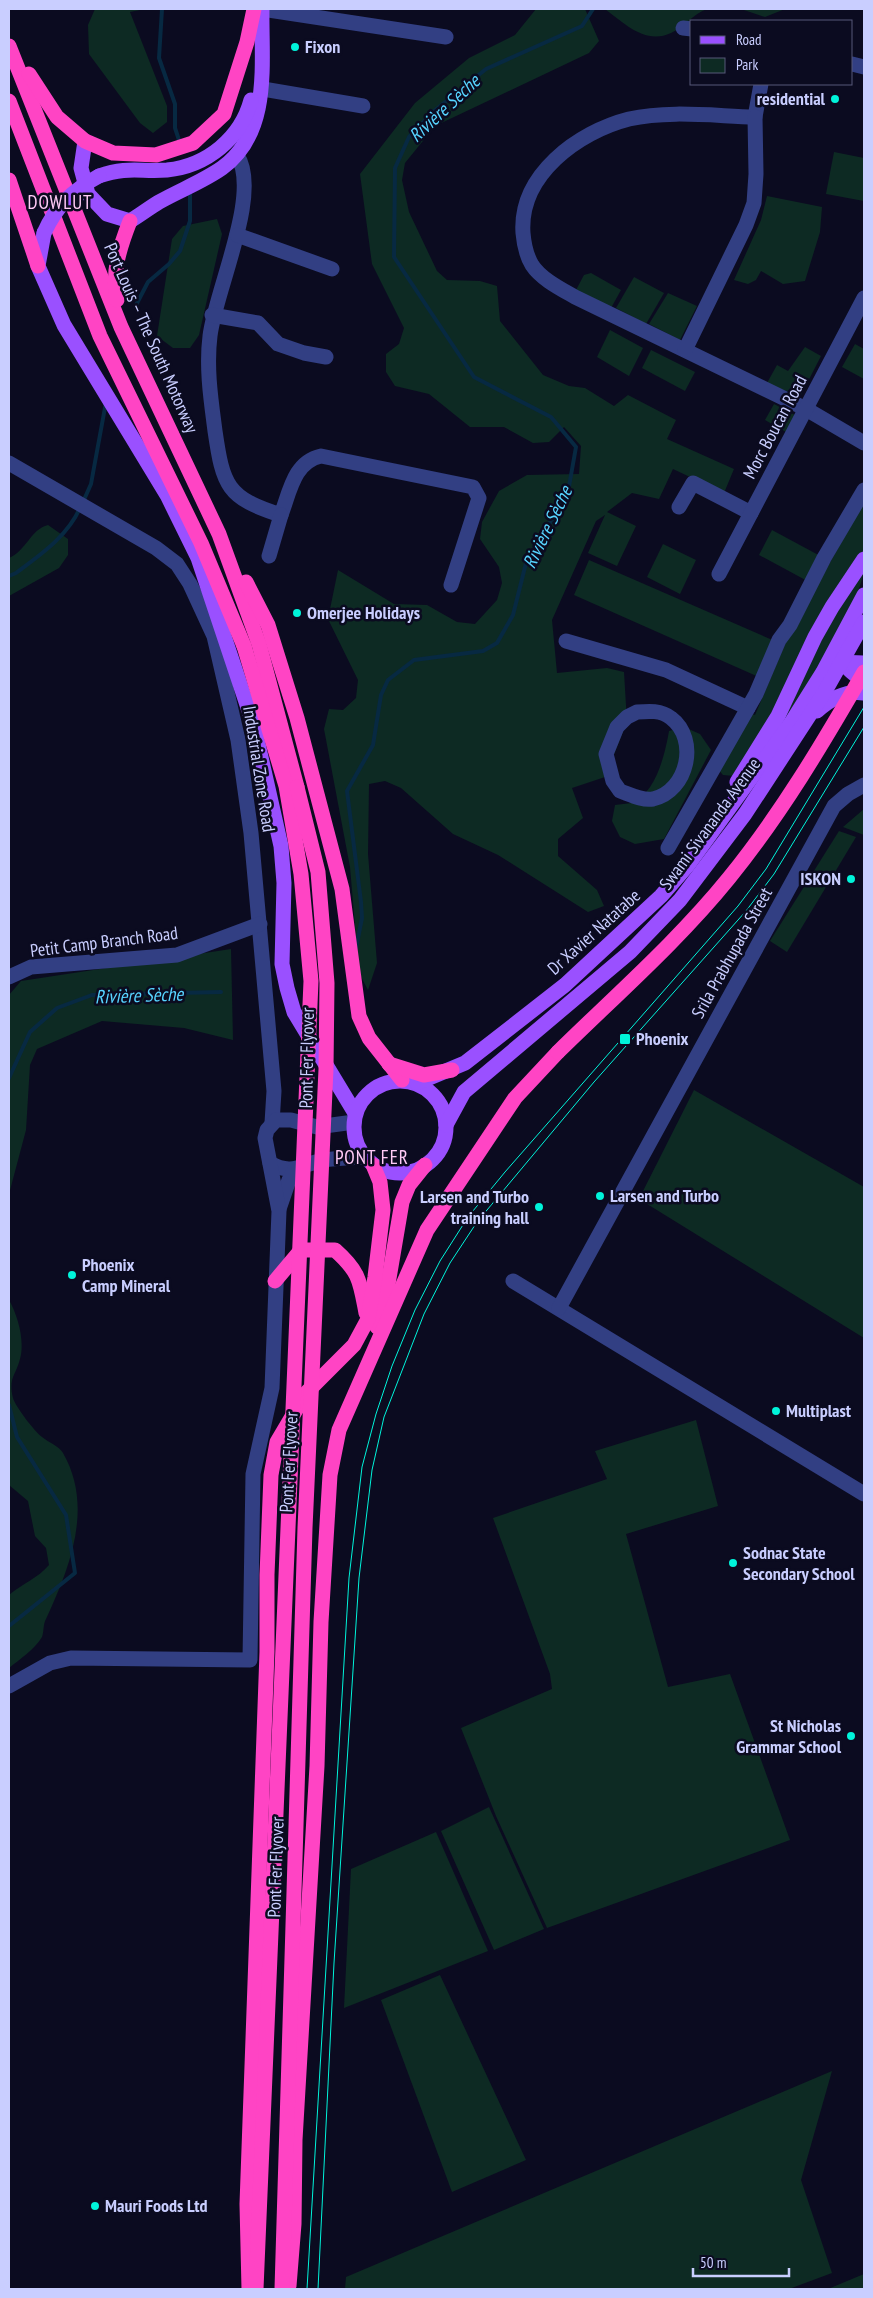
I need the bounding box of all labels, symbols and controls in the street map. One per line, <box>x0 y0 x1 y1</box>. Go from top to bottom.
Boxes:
legend <box>690 20 853 85</box>
text: Road <box>736 30 762 49</box>
place label: Fixon <box>305 35 340 58</box>
marker: Fixon <box>289 41 301 53</box>
text: Park <box>736 55 758 74</box>
water label: Rivière Sèche <box>403 68 485 147</box>
place label: residential <box>757 87 826 110</box>
marker: residential <box>829 93 841 105</box>
district label: DOWLUT <box>27 190 93 214</box>
street label: Port Louis – The South Motorway <box>99 239 204 437</box>
street label: Morc Boucan Road <box>738 371 812 483</box>
water label: Rivière Sèche <box>517 481 578 572</box>
place label: Omerjee Holidays <box>307 601 420 624</box>
marker: Omerjee Holidays <box>291 607 303 619</box>
street label: Industrial Zone Road <box>238 704 281 834</box>
street label: Swami Sivananda Avenue <box>654 753 765 894</box>
place label: ISKON <box>800 867 841 890</box>
marker: ISKON <box>845 873 857 885</box>
street label: Srila Prabhupada Street <box>686 883 777 1022</box>
street label: Dr Xavier Natatabe <box>542 884 645 979</box>
street label: Petit Camp Branch Road <box>29 921 179 962</box>
water label: Rivière Sèche <box>94 981 185 1009</box>
street label: Pont Fer Flyover <box>294 1007 319 1109</box>
place label: Phoenix <box>636 1027 689 1050</box>
marker: Phoenix <box>618 1032 632 1046</box>
district label: PONT FER <box>335 1145 409 1169</box>
place label: Larsen and Turbo <box>610 1184 719 1207</box>
place label: Larsen and Turbo training hall <box>420 1185 530 1229</box>
marker: Larsen and Turbo <box>594 1190 606 1202</box>
marker: Larsen and Turbo training hall <box>533 1201 545 1213</box>
place label: Phoenix Camp Mineral <box>82 1253 171 1297</box>
marker: Phoenix Camp Mineral <box>66 1269 78 1281</box>
place label: Multiplast <box>786 1399 852 1422</box>
marker: Multiplast <box>770 1405 782 1417</box>
street label: Pont Fer Flyover <box>274 1411 303 1513</box>
place label: Sodnac State Secondary School <box>743 1541 855 1585</box>
marker: Sodnac State Secondary School <box>727 1557 739 1569</box>
place label: St Nicholas Grammar School <box>736 1714 842 1758</box>
marker: St Nicholas Grammar School <box>845 1730 857 1742</box>
street label: Pont Fer Flyover <box>262 1816 289 1918</box>
place label: Mauri Foods Ltd <box>105 2194 207 2217</box>
marker: Mauri Foods Ltd <box>89 2200 101 2212</box>
scale bar <box>693 2246 789 2278</box>
text: 50 m <box>700 2253 726 2272</box>

